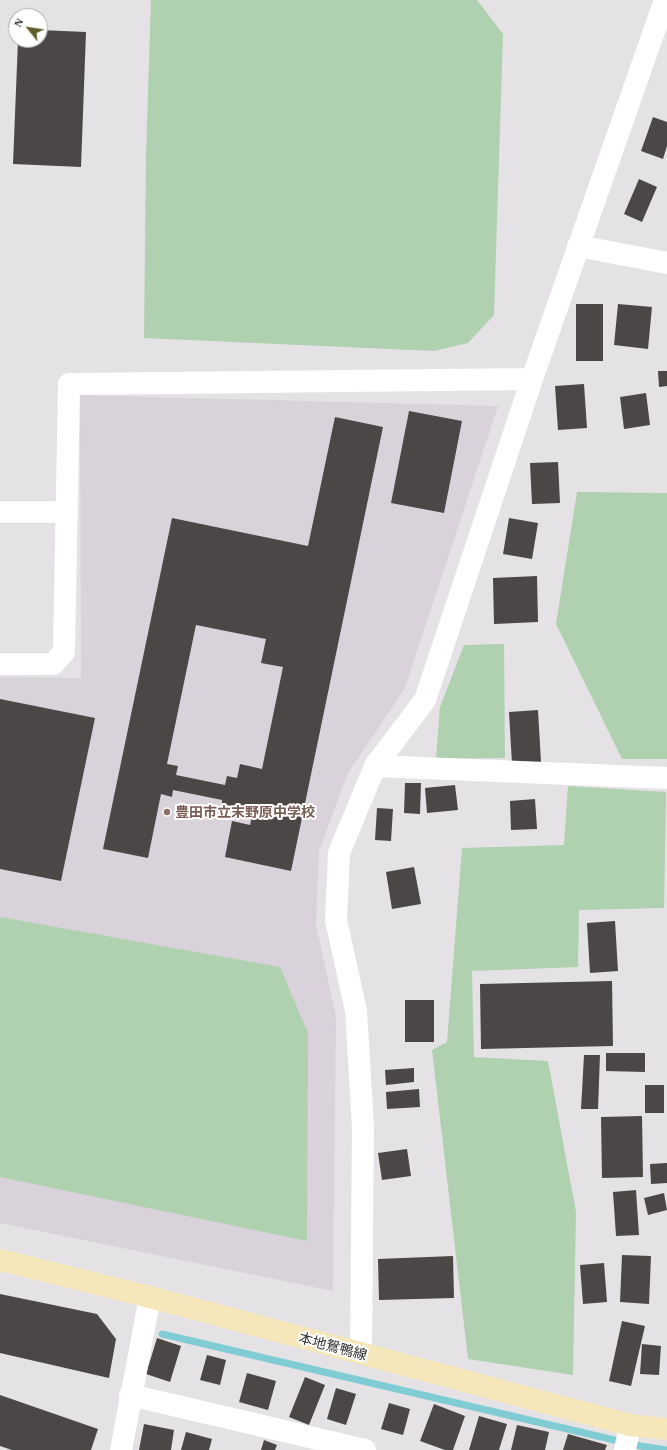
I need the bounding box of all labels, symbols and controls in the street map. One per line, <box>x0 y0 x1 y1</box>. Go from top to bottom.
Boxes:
north arrow <box>8 8 48 48</box>
text: N <box>11 16 26 29</box>
place label: 豊田市立末野原中学校 <box>175 804 315 820</box>
marker: 豊田市立末野原中学校 <box>162 807 172 817</box>
street label: 本地鴛鴨線 <box>297 1329 369 1363</box>

